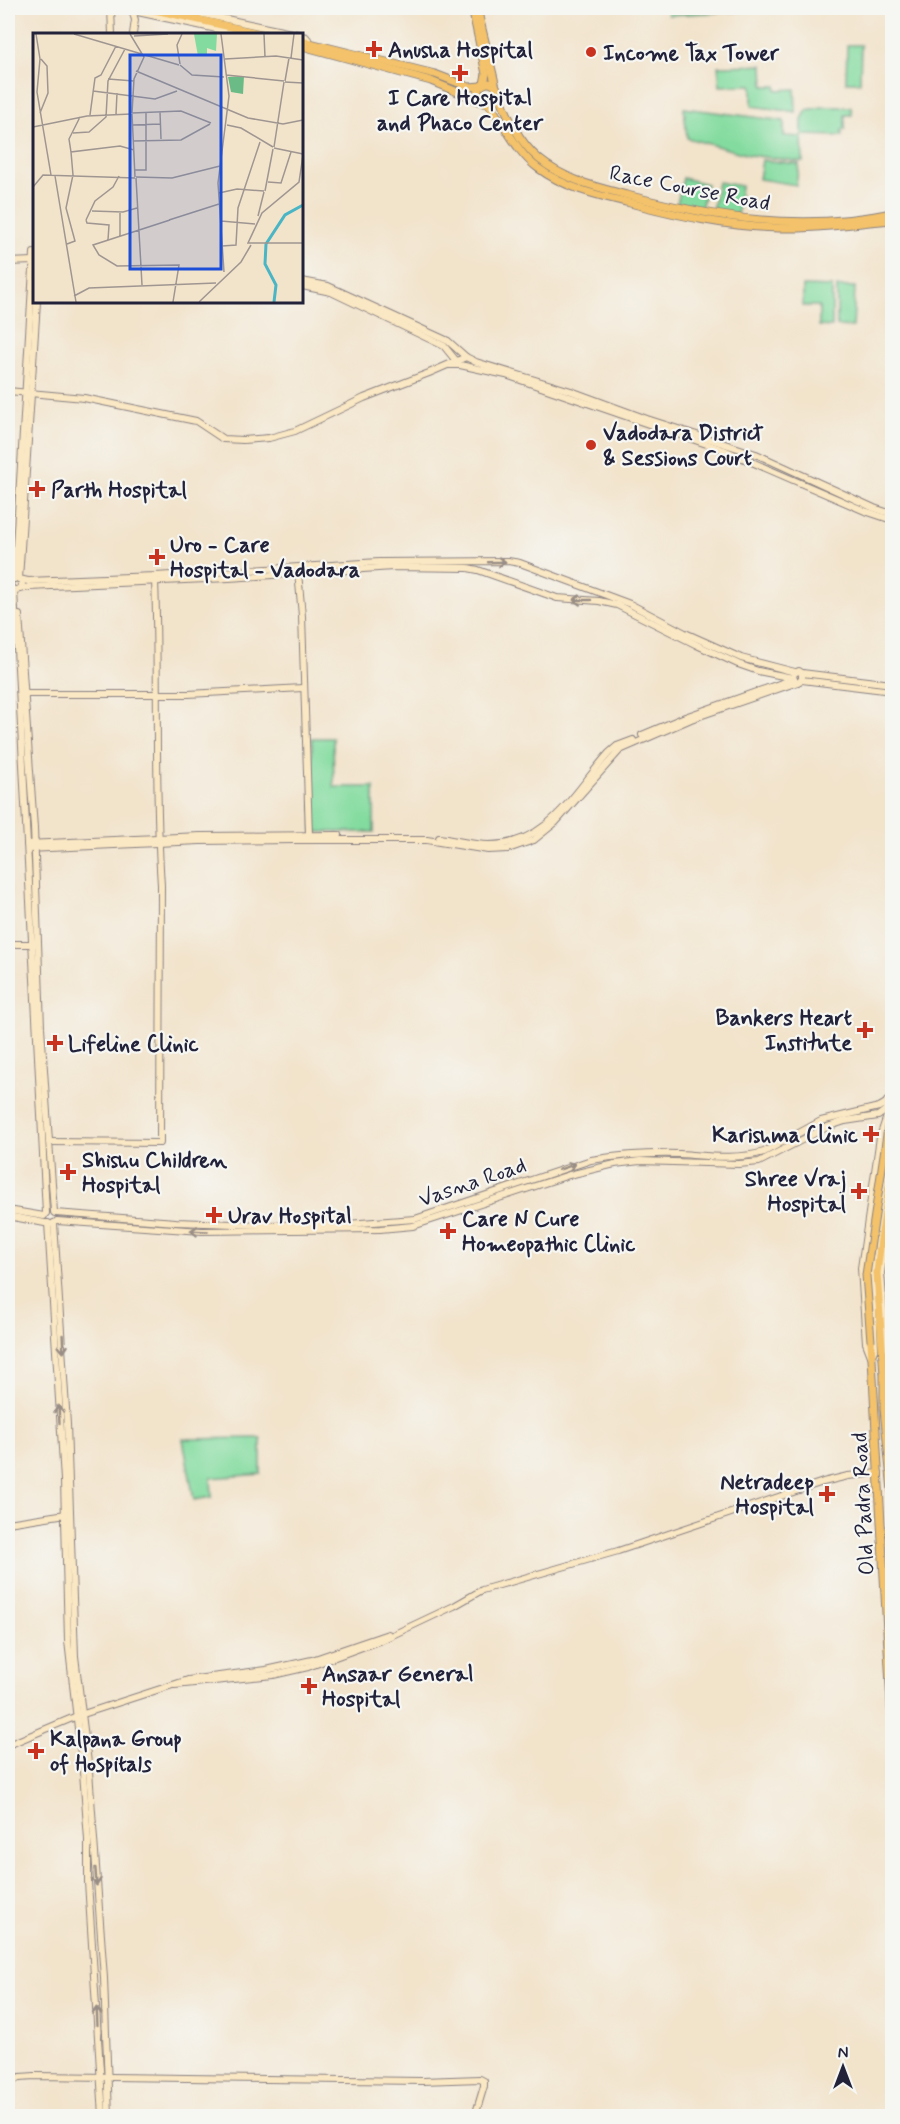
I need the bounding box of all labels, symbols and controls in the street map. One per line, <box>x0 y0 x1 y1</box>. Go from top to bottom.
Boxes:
inset map <box>33 33 303 303</box>
place label: Anusha Hospital <box>388 37 533 65</box>
marker: Anusha Hospital <box>365 40 383 58</box>
place label: Income Tax Tower <box>603 40 780 68</box>
marker: Income Tax Tower <box>584 45 598 59</box>
marker: I Care Hospital and Phaco Center <box>451 64 469 82</box>
place label: I Care Hospital and Phaco Center <box>377 85 544 138</box>
street label: Race Course Road <box>607 160 772 218</box>
place label: Vadodara District & Sessions Court <box>603 420 764 473</box>
marker: Vadodara District & Sessions Court <box>584 438 598 452</box>
place label: Parth Hospital <box>51 477 187 505</box>
marker: Parth Hospital <box>28 480 46 498</box>
place label: Uro - Care Hospital - Vadodara <box>170 532 360 585</box>
marker: Uro - Care Hospital - Vadodara <box>148 548 166 566</box>
one-way arrow <box>486 556 506 567</box>
one-way arrow <box>573 594 593 606</box>
place label: Bankers Heart Institute <box>715 1005 852 1058</box>
marker: Bankers Heart Institute <box>856 1021 874 1039</box>
place label: Lifeline Clinic <box>68 1031 200 1059</box>
marker: Lifeline Clinic <box>46 1034 64 1052</box>
place label: Karishma Clinic <box>712 1122 859 1150</box>
marker: Karishma Clinic <box>862 1125 880 1143</box>
place label: Shishu Children Hospital <box>82 1147 228 1200</box>
street label: Vasna Road <box>415 1151 530 1214</box>
one-way arrow <box>557 1161 575 1172</box>
marker: Shishu Children Hospital <box>59 1163 77 1181</box>
place label: Shree Vraj Hospital <box>745 1166 847 1219</box>
marker: Shree Vraj Hospital <box>850 1182 868 1200</box>
place label: Urav Hospital <box>228 1203 352 1231</box>
marker: Urav Hospital <box>205 1206 223 1224</box>
place label: Care N Cure Homeopathic Clinic <box>462 1206 636 1259</box>
marker: Care N Cure Homeopathic Clinic <box>439 1222 457 1240</box>
one-way arrow <box>189 1225 209 1236</box>
one-way arrow <box>58 1334 69 1353</box>
one-way arrow <box>54 1405 65 1424</box>
street label: Old Padra Road <box>846 1432 882 1576</box>
place label: Netradeep Hospital <box>720 1469 815 1522</box>
marker: Netradeep Hospital <box>818 1485 836 1503</box>
place label: Ansaar General Hospital <box>322 1661 473 1714</box>
marker: Ansaar General Hospital <box>300 1677 318 1695</box>
place label: Kalpana Group of Hospitals <box>50 1726 182 1779</box>
marker: Kalpana Group of Hospitals <box>27 1742 45 1760</box>
one-way arrow <box>91 1867 102 1887</box>
one-way arrow <box>91 2007 102 2027</box>
north arrow <box>813 2037 873 2097</box>
text: N <box>838 2043 848 2064</box>

